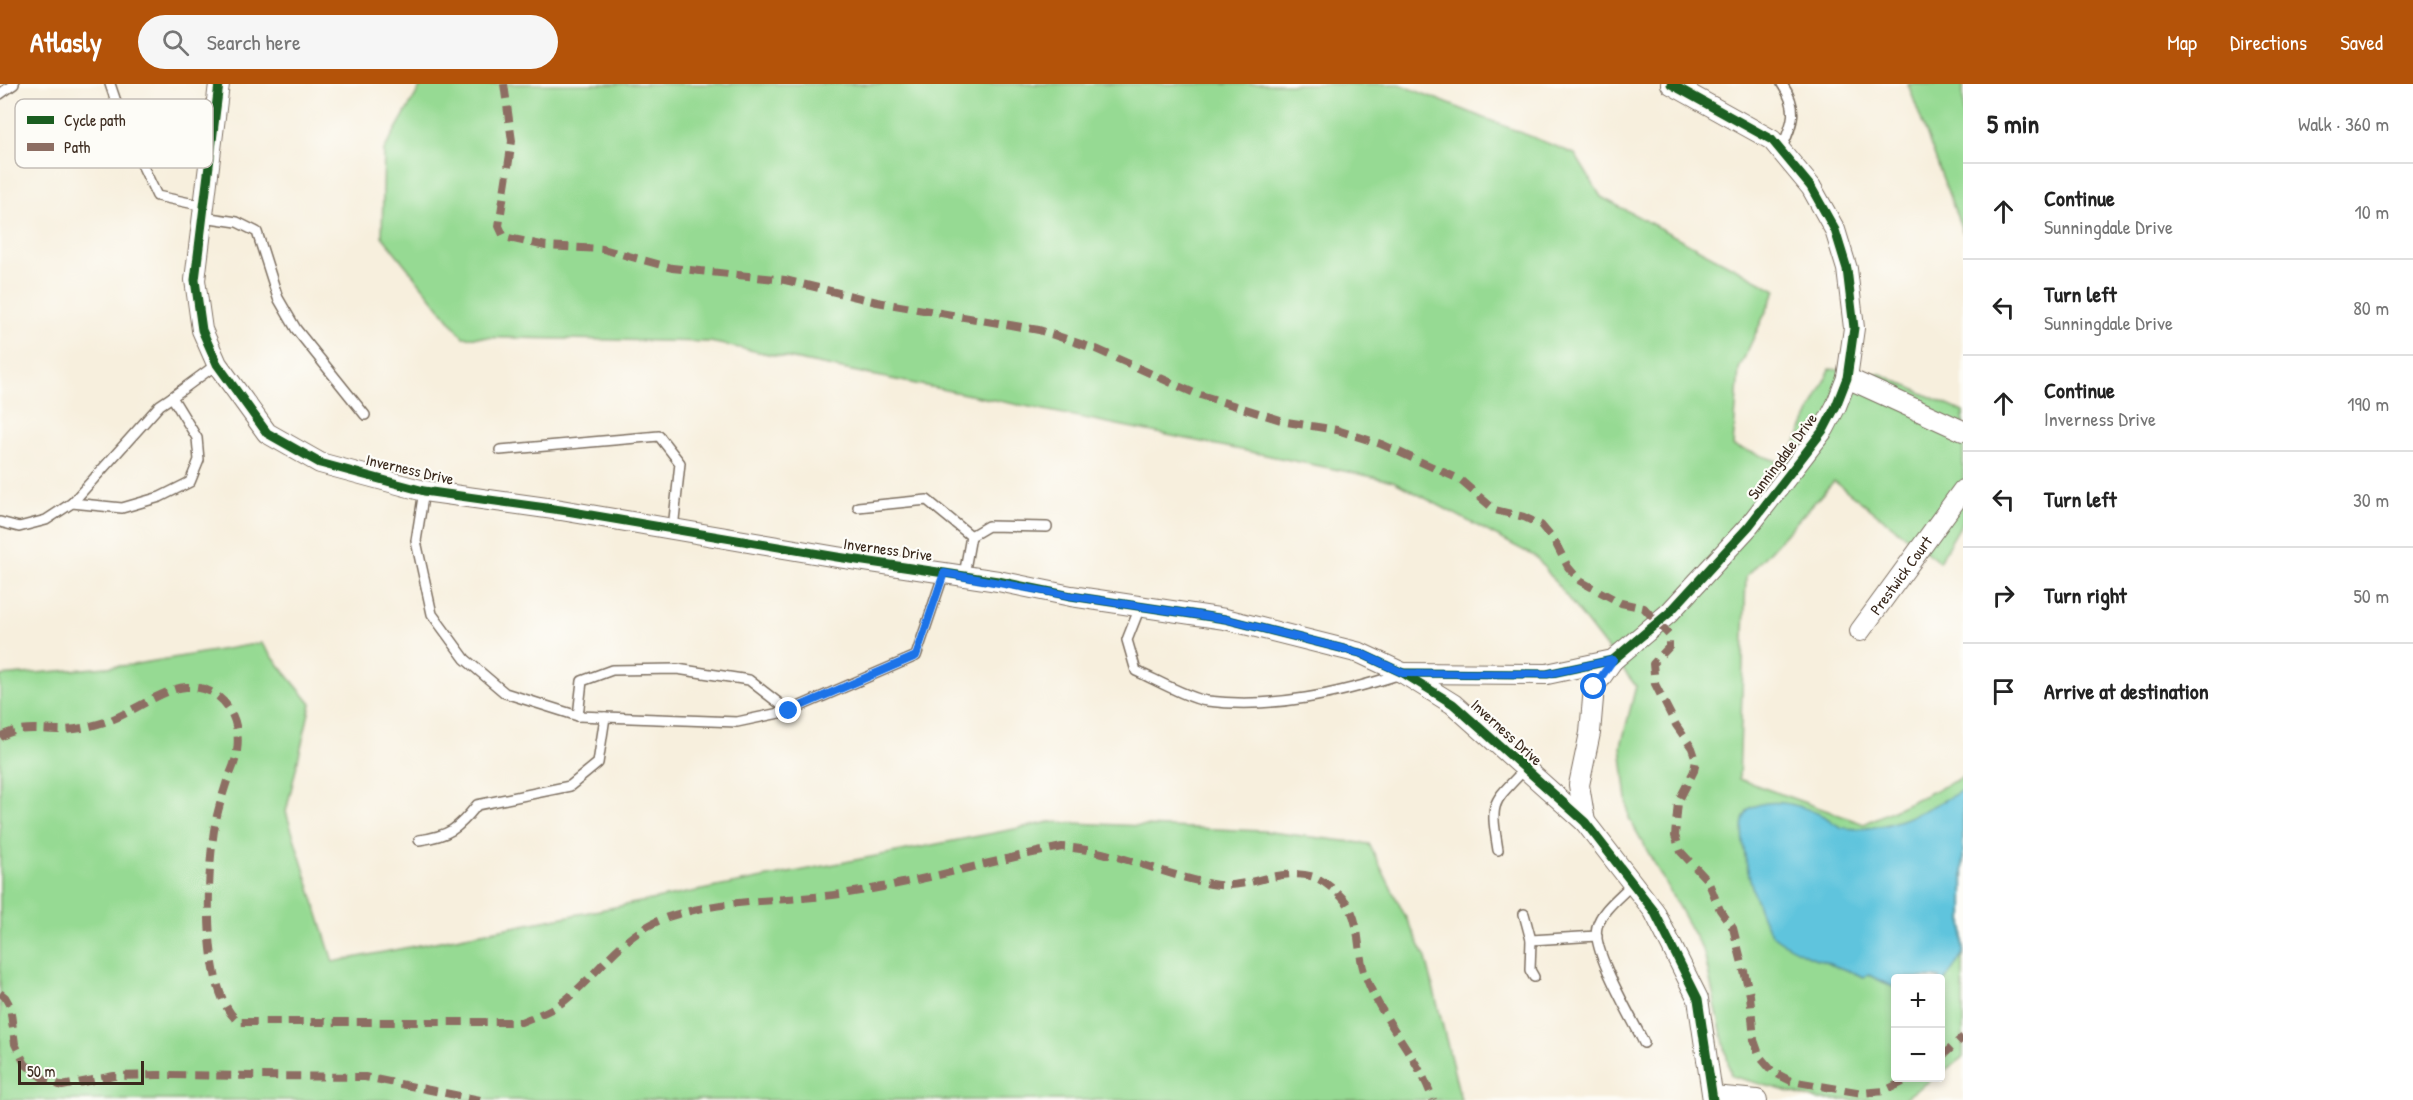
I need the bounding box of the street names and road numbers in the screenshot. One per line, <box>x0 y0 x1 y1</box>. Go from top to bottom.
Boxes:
street label: Sunningdale Drive <box>1742 408 1822 504</box>
street label: Inverness Drive <box>364 448 457 490</box>
street label: Prestwick Court <box>1864 531 1937 619</box>
street label: Inverness Drive <box>842 532 935 566</box>
street label: Inverness Drive <box>1466 694 1548 771</box>

